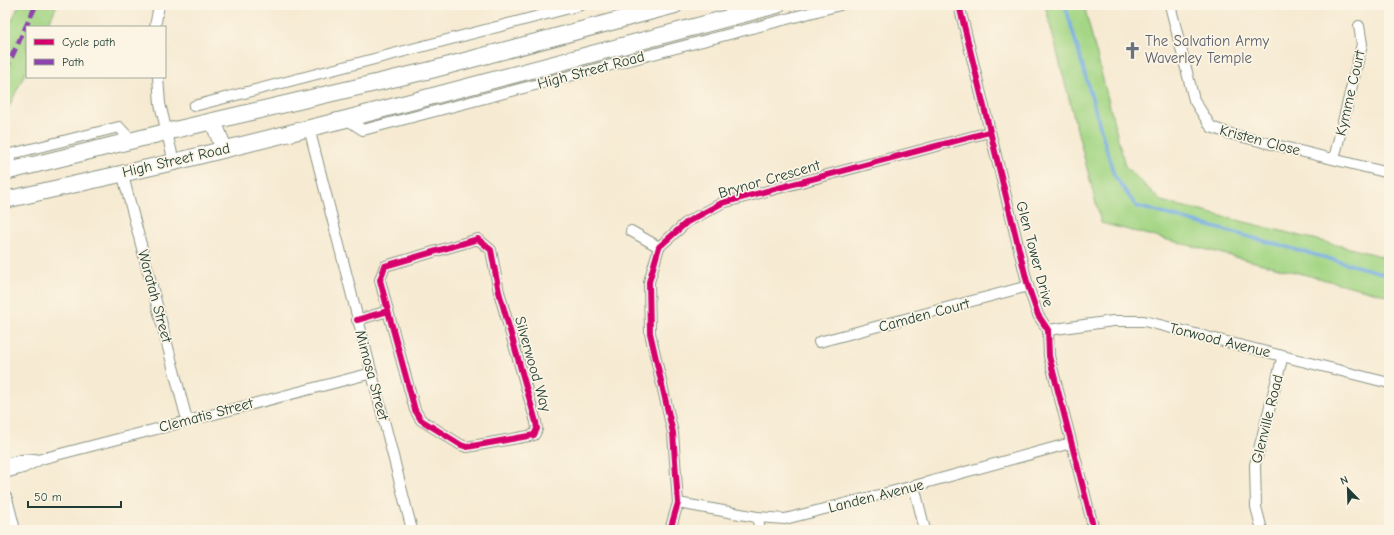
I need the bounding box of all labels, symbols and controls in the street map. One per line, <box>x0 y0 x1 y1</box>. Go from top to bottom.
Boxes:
legend <box>26 26 166 78</box>
place label: The Salvation Army Waverley Temple <box>1145 32 1269 67</box>
text: Cycle path <box>62 35 115 49</box>
church icon: The Salvation Army Waverley Temple <box>1122 40 1142 60</box>
street label: High Street Road <box>535 47 647 93</box>
street label: Kymme Court <box>1331 48 1369 138</box>
text: Path <box>62 55 84 69</box>
street label: Kristen Close <box>1218 121 1303 160</box>
street label: High Street Road <box>120 139 232 181</box>
street label: Brynor Crescent <box>716 156 823 202</box>
street label: Glen Tower Drive <box>1012 199 1058 309</box>
street label: Waratah Street <box>134 248 176 345</box>
street label: Camden Court <box>877 294 972 336</box>
street label: Silverwood Way <box>511 314 555 414</box>
street label: Torwood Avenue <box>1168 319 1273 361</box>
street label: Mimosa Street <box>351 328 393 423</box>
street label: Glenville Road <box>1247 373 1287 465</box>
street label: Clematis Street <box>157 394 256 436</box>
north arrow <box>1328 469 1368 509</box>
text: N <box>1338 473 1350 488</box>
street label: Landen Avenue <box>826 475 926 517</box>
scale bar <box>28 483 121 509</box>
text: 50 m <box>34 490 62 504</box>

